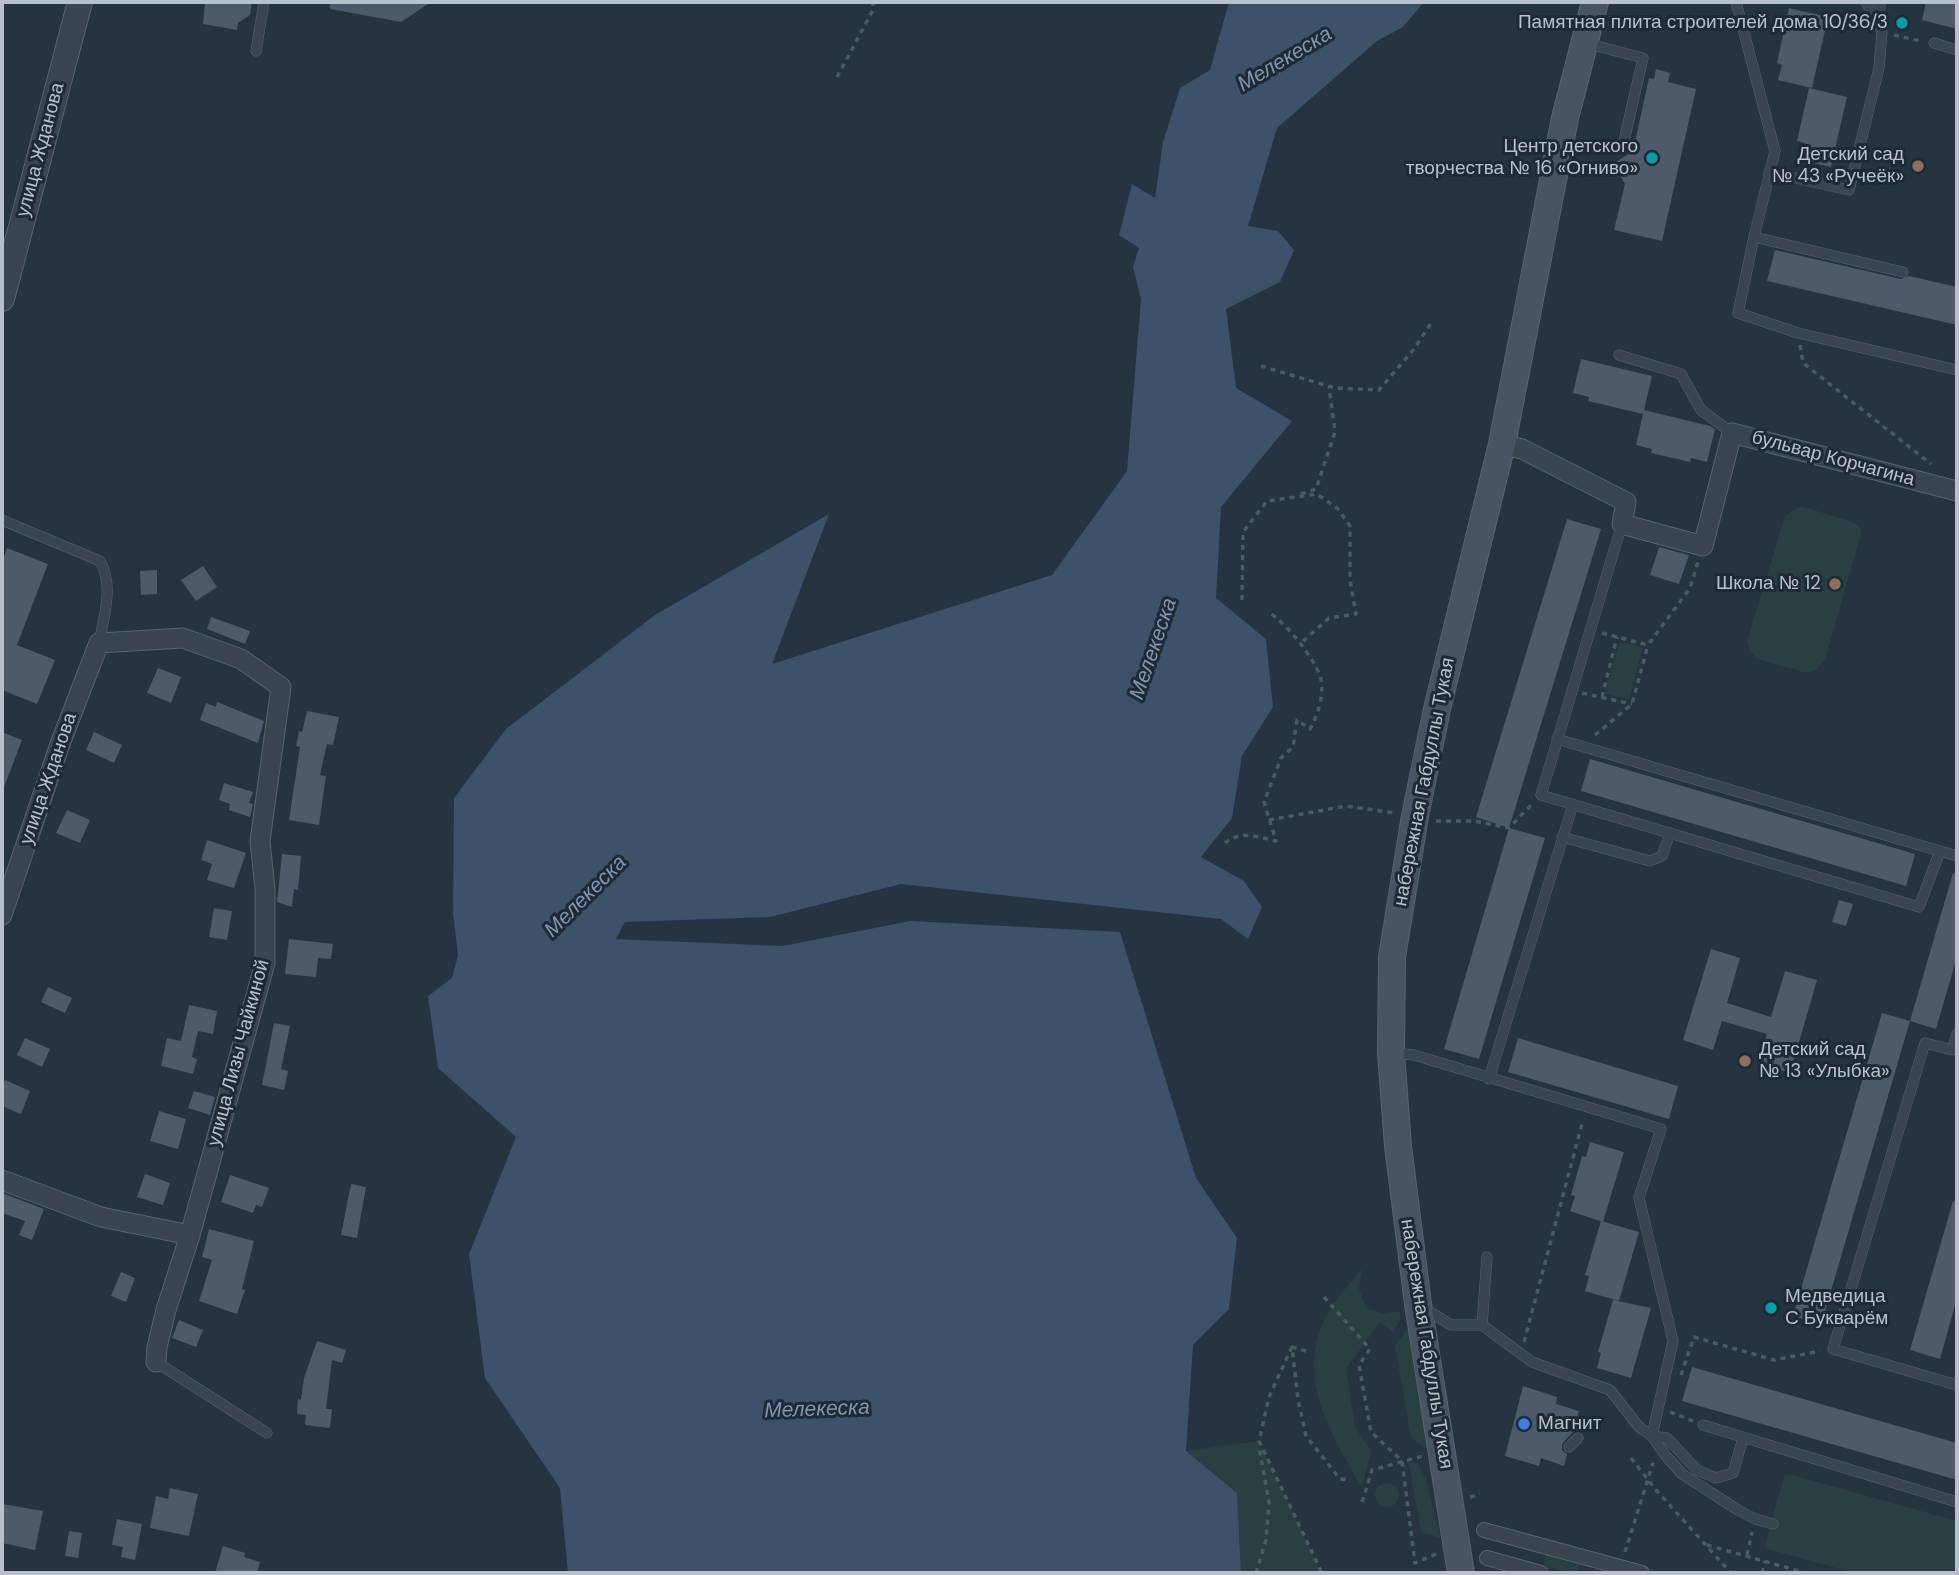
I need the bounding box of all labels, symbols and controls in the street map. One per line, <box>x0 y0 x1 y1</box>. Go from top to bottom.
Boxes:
place label: Памятная плита строителей дома 10/36/3 <box>1518 12 1888 34</box>
marker: Памятная плита строителей дома 10/36/3 <box>1894 15 1910 31</box>
water label: Мелекеска <box>1233 22 1337 98</box>
street label: улица Жданова <box>12 80 70 220</box>
place label: Центр детского творчества № 16 «Огниво» <box>1406 136 1638 180</box>
place label: Детский сад № 43 «Ручеёк» <box>1772 144 1904 188</box>
marker: Центр детского творчества № 16 «Огниво» <box>1644 150 1660 166</box>
marker: Детский сад № 43 «Ручеёк» <box>1910 158 1926 174</box>
street label: бульвар Корчагина <box>1749 426 1917 492</box>
place label: Школа № 12 <box>1716 573 1821 595</box>
marker: Школа № 12 <box>1827 576 1843 592</box>
water label: Мелекеска <box>1125 595 1183 703</box>
street label: набережная Габдуллы Тукая <box>1390 656 1460 908</box>
street label: улица Жданова <box>16 710 82 848</box>
water label: Мелекеска <box>540 851 632 943</box>
street label: улица Лизы Чайкиной <box>203 957 275 1149</box>
place label: Детский сад № 13 «Улыбка» <box>1759 1039 1890 1083</box>
marker: Детский сад № 13 «Улыбка» <box>1737 1053 1753 1069</box>
street label: набережная Габдуллы Тукая <box>1395 1217 1457 1471</box>
place label: Медведица С Букварём <box>1785 1286 1888 1330</box>
marker: Медведица С Букварём <box>1763 1300 1779 1316</box>
water label: Мелекеска <box>764 1396 870 1424</box>
place label: Магнит <box>1538 1413 1601 1435</box>
marker: Магнит <box>1516 1416 1532 1432</box>

